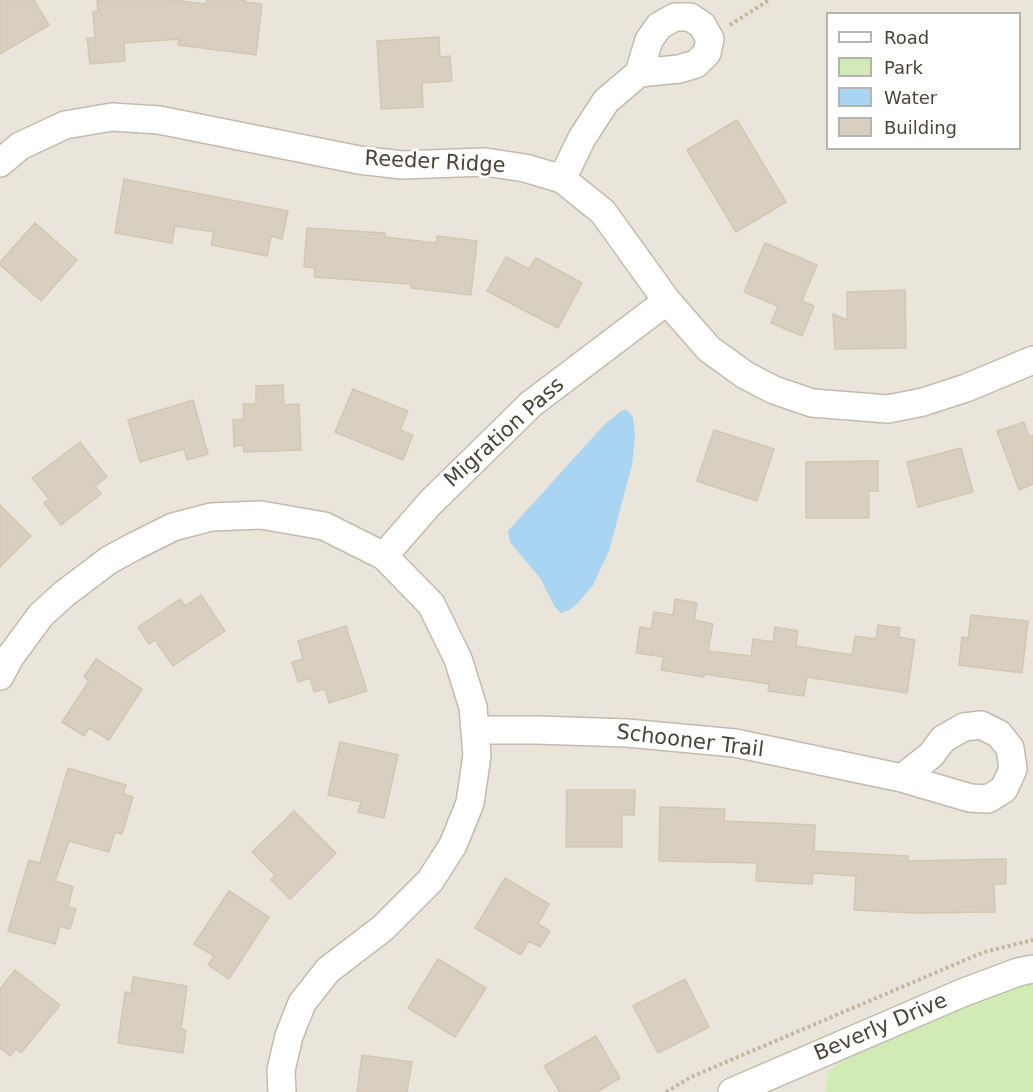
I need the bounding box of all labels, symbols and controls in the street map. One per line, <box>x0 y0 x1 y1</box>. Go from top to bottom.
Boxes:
legend <box>826 12 1021 150</box>
text: Road <box>884 27 929 48</box>
text: Park <box>884 57 923 78</box>
text: Water <box>884 87 937 108</box>
text: Building <box>884 117 957 138</box>
street label: Reeder Ridge <box>364 147 506 179</box>
street label: Migration Pass <box>440 373 570 493</box>
street label: Schooner Trail <box>615 720 765 764</box>
street label: Beverly Drive <box>811 989 951 1067</box>

